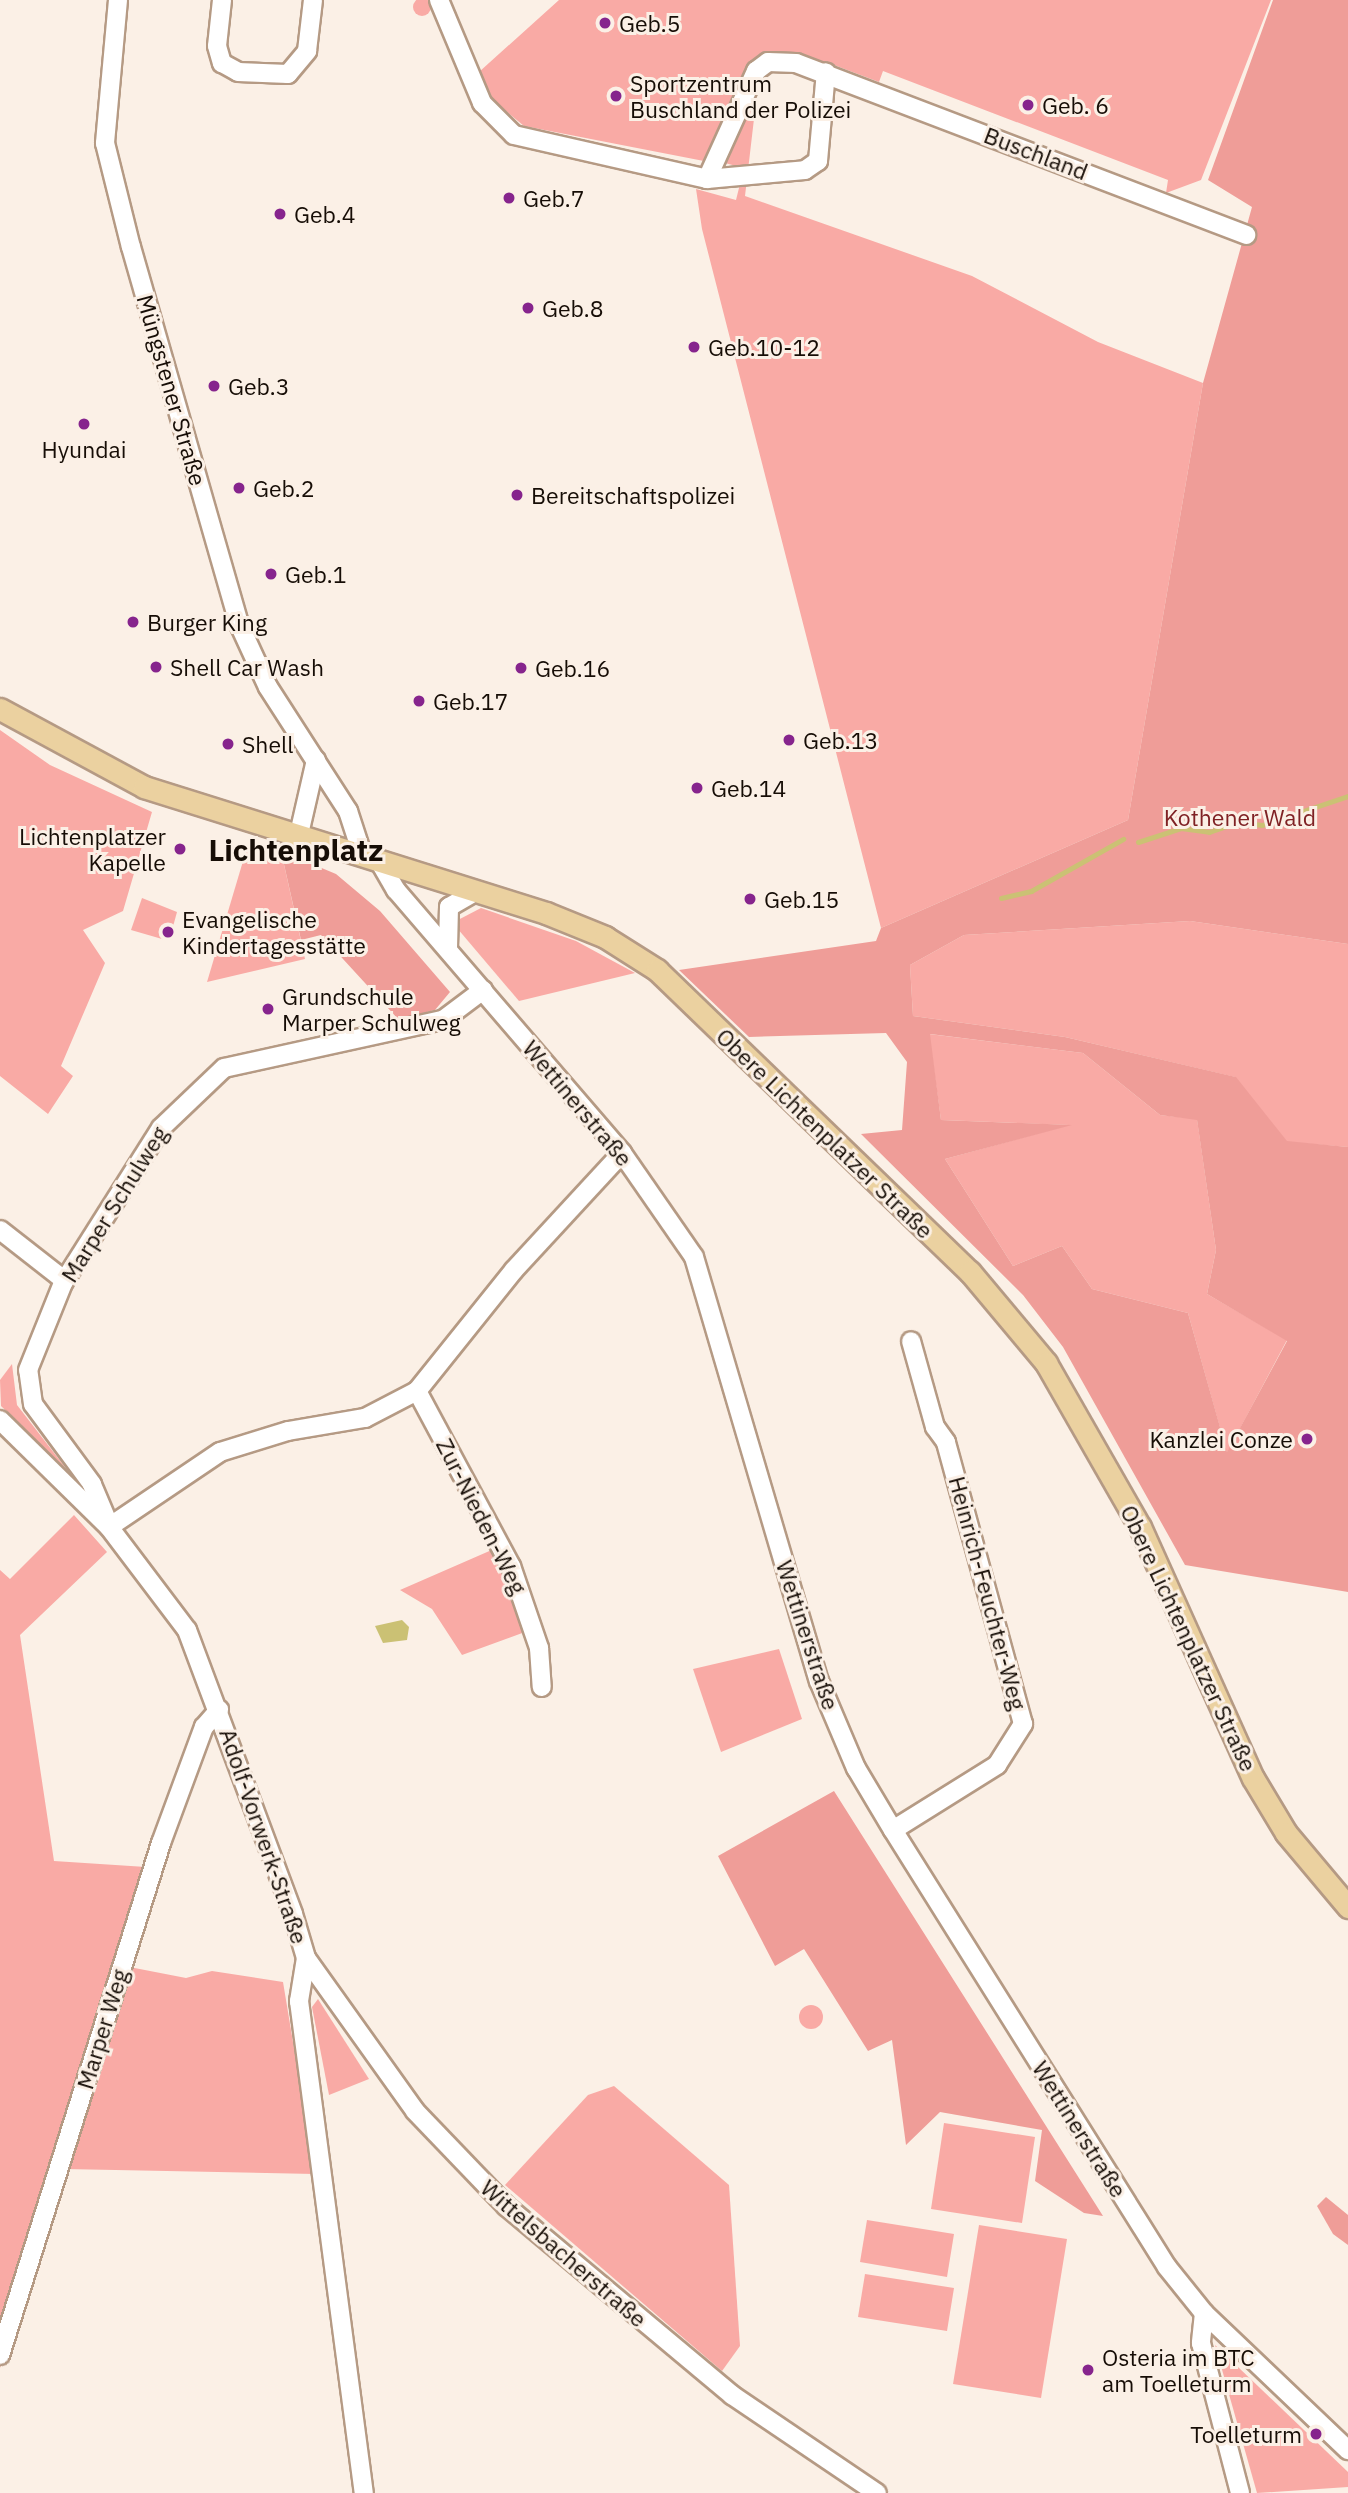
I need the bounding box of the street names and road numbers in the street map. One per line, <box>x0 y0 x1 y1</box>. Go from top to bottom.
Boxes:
street label: Buschland <box>980 121 1092 185</box>
street label: Müngstener Straße <box>132 291 212 489</box>
street label: Obere Lichtenplatzer Straße <box>711 1022 939 1244</box>
street label: Wettinerstraße <box>517 1034 639 1172</box>
street label: Marper Schulweg <box>55 1121 173 1287</box>
street label: Zur-Nieden-Weg <box>431 1434 533 1598</box>
street label: Heinrich-Feuchter-Weg <box>944 1473 1032 1713</box>
street label: Obere Lichtenplatzer Straße <box>1115 1501 1263 1775</box>
street label: Wettinerstraße <box>771 1557 845 1713</box>
street label: Adolf-Vorwerk-Straße <box>214 1725 314 1947</box>
street label: Marper Weg <box>71 1966 133 2092</box>
street label: Wettinerstraße <box>1027 2056 1133 2202</box>
street label: Wittelsbacherstraße <box>475 2174 653 2332</box>

